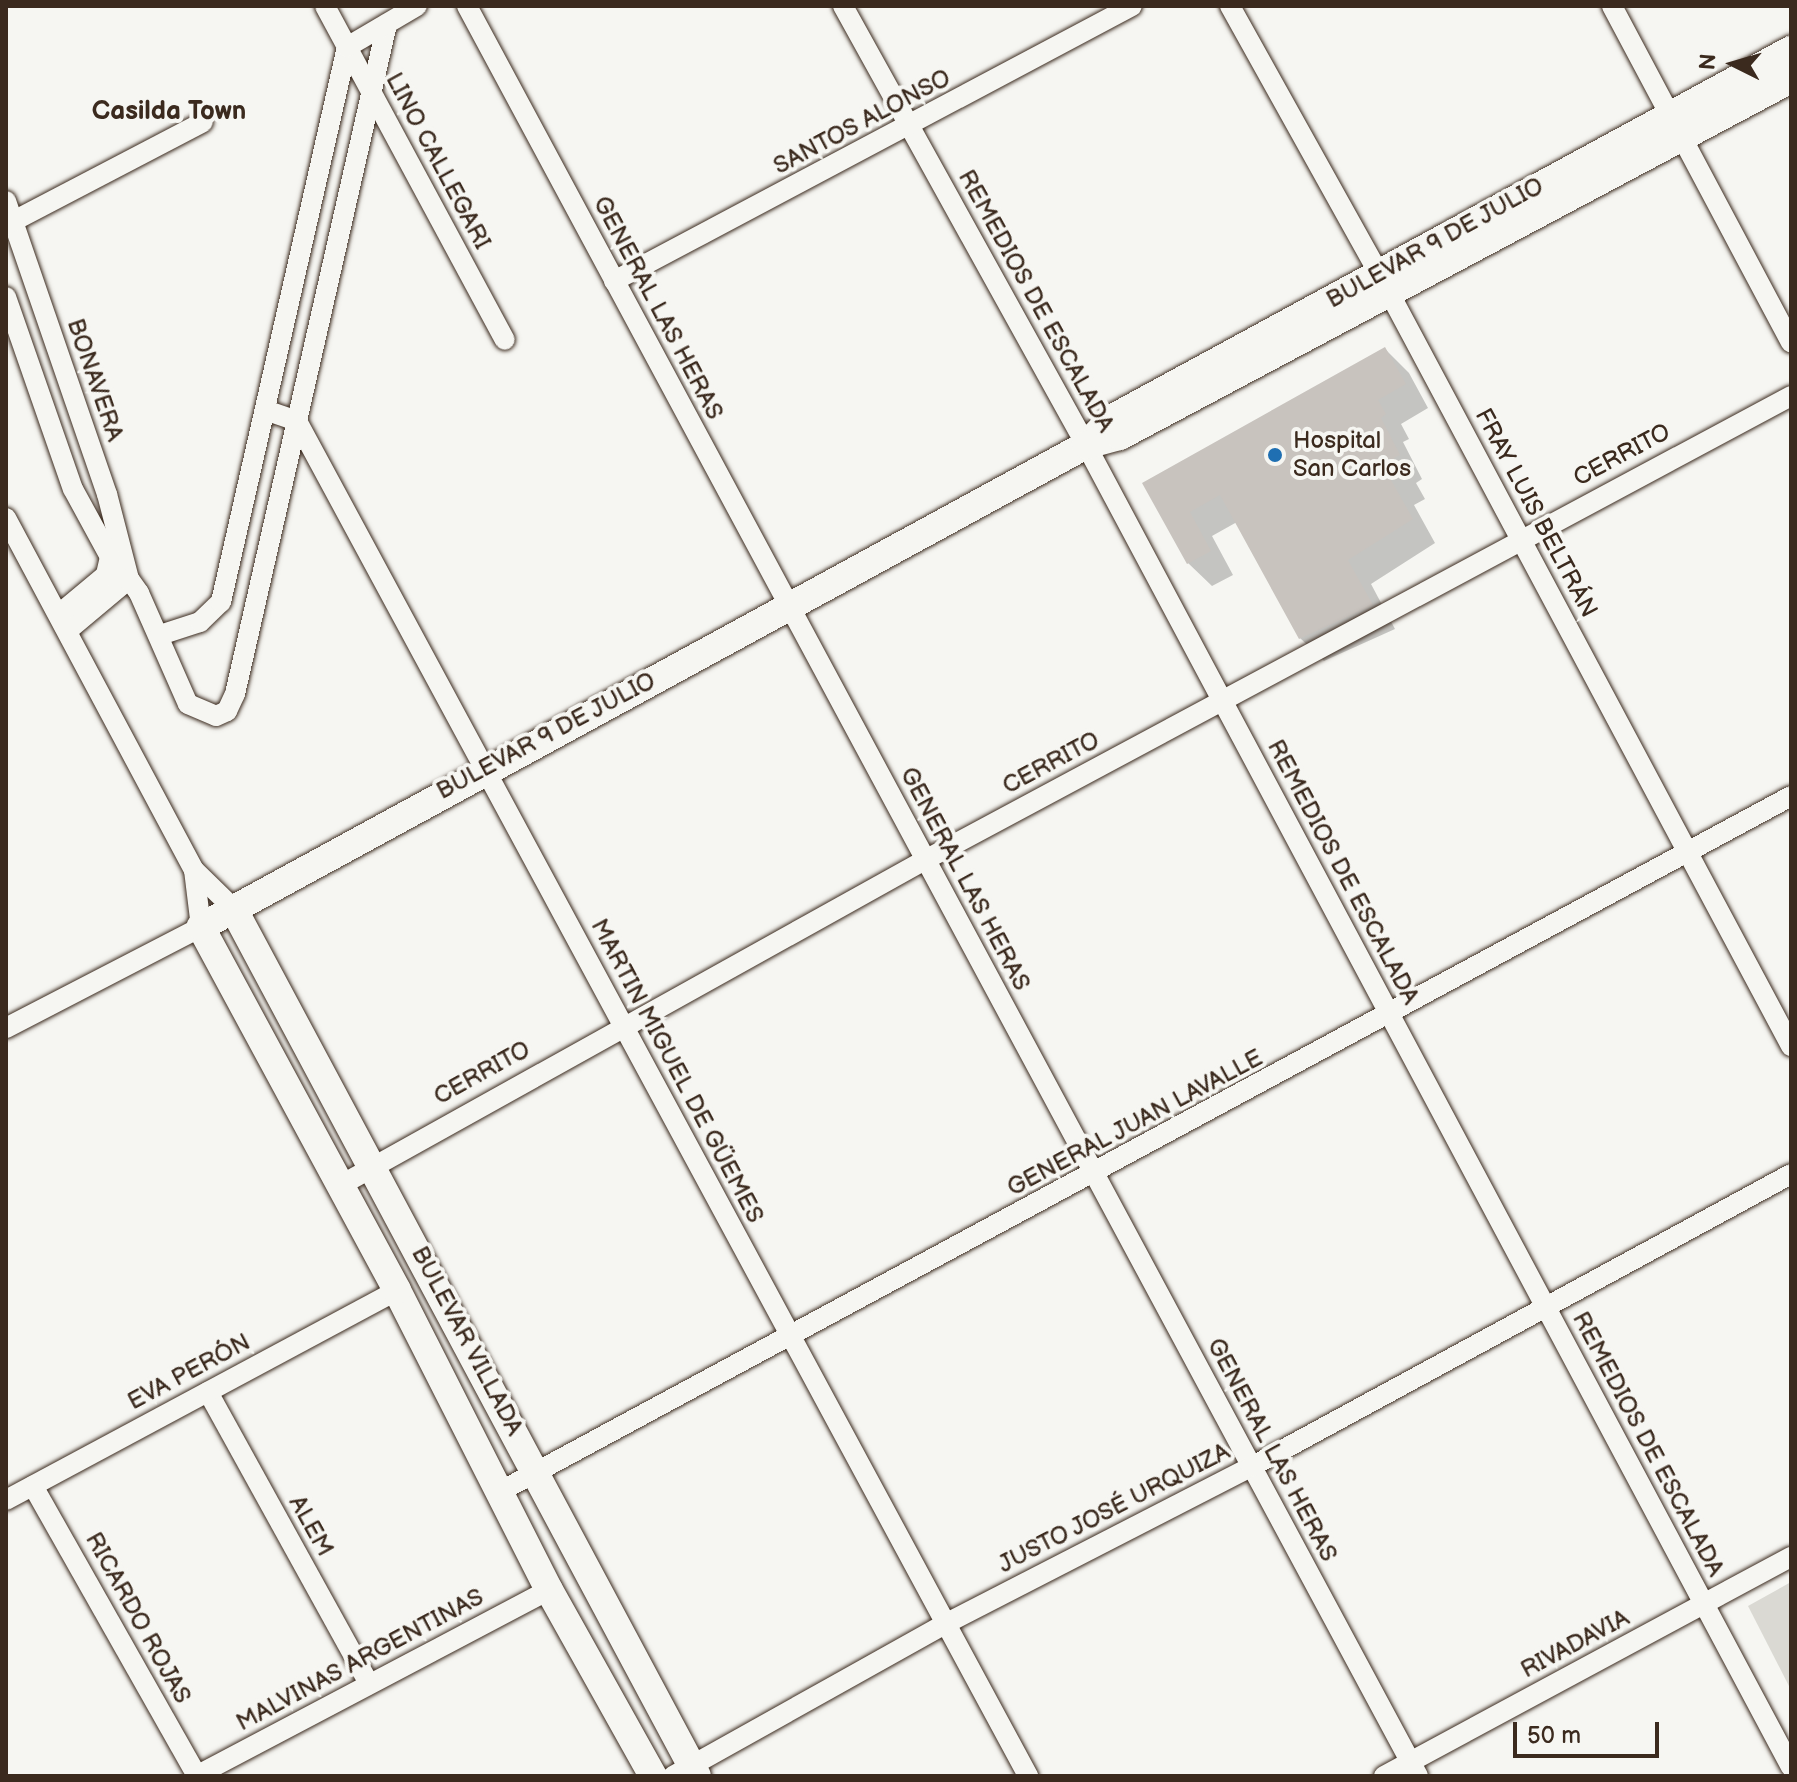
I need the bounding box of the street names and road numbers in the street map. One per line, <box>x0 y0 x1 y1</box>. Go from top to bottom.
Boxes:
street label: SANTOS ALONSO <box>769 63 955 181</box>
street label: LINO CALLEGARI <box>379 68 497 254</box>
street label: REMEDIOS DE ESCALADA <box>952 165 1120 437</box>
street label: BULEVAR 9 DE JULIO <box>1321 171 1549 315</box>
street label: GENERAL LAS HERAS <box>587 191 729 425</box>
street label: BONAVERA <box>61 315 129 445</box>
street label: FRAY LUIS BELTRÁN <box>1469 404 1603 622</box>
street label: CERRITO <box>1569 417 1675 493</box>
street label: BULEVAR 9 DE JULIO <box>431 666 661 806</box>
street label: CERRITO <box>998 725 1104 801</box>
street label: REMEDIOS DE ESCALADA <box>1261 735 1425 1009</box>
street label: GENERAL LAS HERAS <box>894 762 1036 996</box>
street label: MARTIN MIGUEL DE GÜEMES <box>584 914 770 1228</box>
street label: CERRITO <box>429 1035 535 1111</box>
street label: GENERAL JUAN LAVALLE <box>1002 1043 1268 1203</box>
street label: BULEVAR VILLADA <box>405 1241 529 1441</box>
street label: REMEDIOS DE ESCALADA <box>1566 1307 1730 1581</box>
street label: EVA PERÓN <box>123 1328 255 1416</box>
street label: GENERAL LAS HERAS <box>1201 1333 1343 1567</box>
street label: JUSTO JOSÉ URQUIZA <box>993 1437 1235 1579</box>
street label: ALEM <box>283 1491 339 1561</box>
street label: RICARDO ROJAS <box>79 1527 197 1709</box>
street label: MALVINAS ARGENTINAS <box>231 1583 489 1737</box>
street label: RIVADAVIA <box>1516 1604 1634 1684</box>

